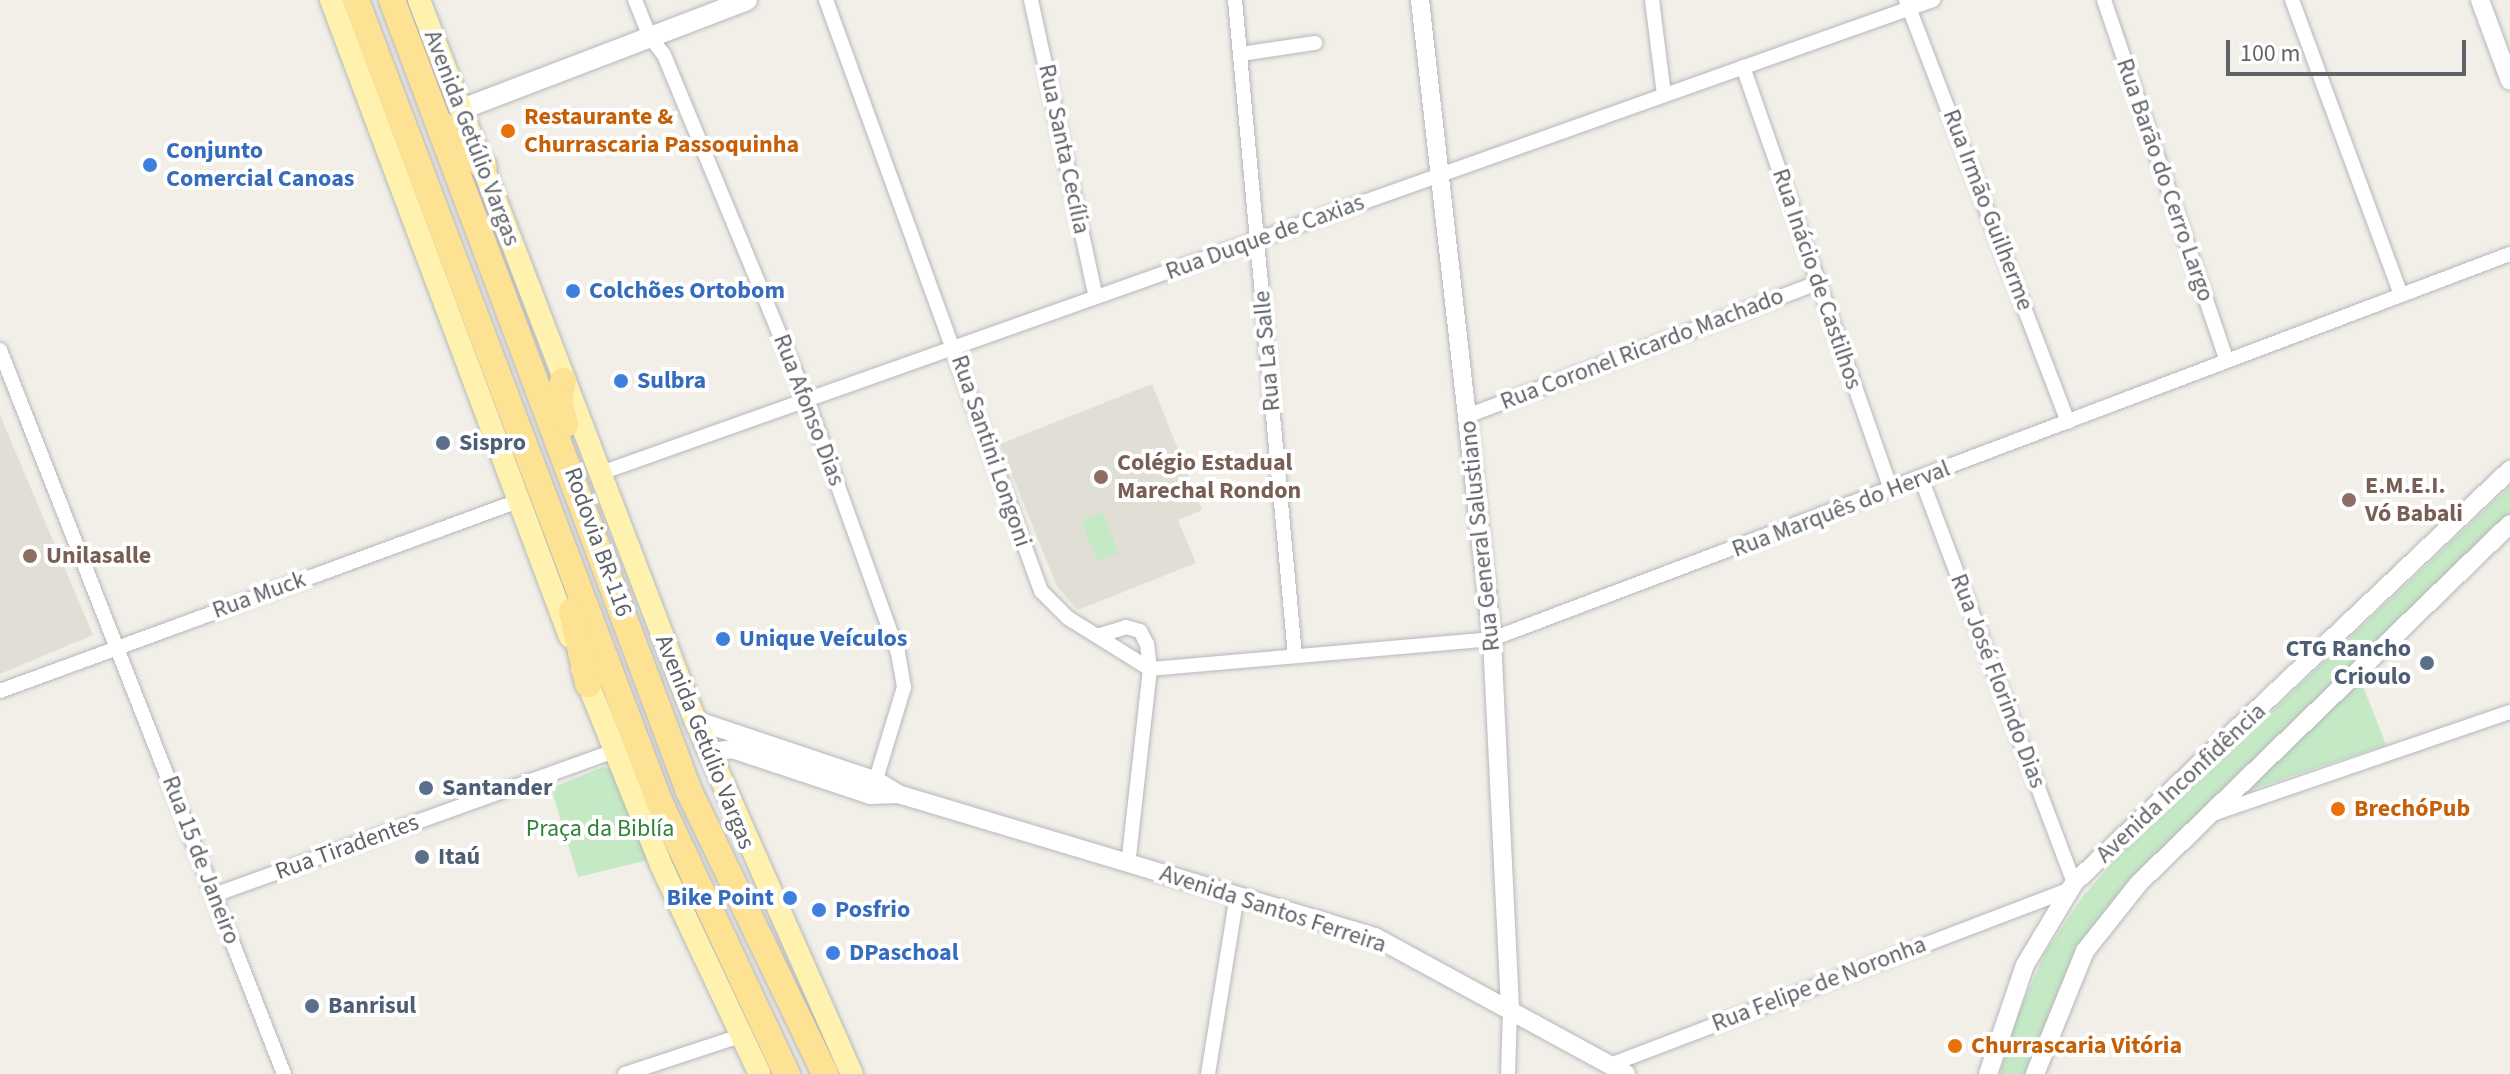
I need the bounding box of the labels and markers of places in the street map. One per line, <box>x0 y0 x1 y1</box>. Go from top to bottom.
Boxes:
place label: Restaurante & Churrascaria Passoquinha <box>524 103 799 159</box>
marker: Restaurante & Churrascaria Passoquinha <box>499 122 517 140</box>
place label: Conjunto Comercial Canoas <box>166 137 354 193</box>
marker: Conjunto Comercial Canoas <box>141 156 159 174</box>
place label: Colchões Ortobom <box>589 277 785 305</box>
marker: Colchões Ortobom <box>564 282 582 300</box>
place label: Sulbra <box>637 367 706 395</box>
marker: Sulbra <box>612 372 630 390</box>
place label: Sispro <box>459 429 526 457</box>
marker: Sispro <box>434 434 452 452</box>
place label: Colégio Estadual Marechal Rondon <box>1117 449 1301 505</box>
marker: Colégio Estadual Marechal Rondon <box>1092 468 1110 486</box>
place label: E.M.E.I. Vó Babali <box>2365 472 2463 528</box>
marker: E.M.E.I. Vó Babali <box>2340 491 2358 509</box>
place label: Unilasalle <box>46 542 151 570</box>
marker: Unilasalle <box>21 547 39 565</box>
place label: Unique Veículos <box>739 625 907 653</box>
marker: Unique Veículos <box>714 630 732 648</box>
place label: CTG Rancho Crioulo <box>2285 635 2411 691</box>
marker: CTG Rancho Crioulo <box>2418 654 2436 672</box>
place label: Santander <box>442 774 553 802</box>
marker: Santander <box>417 779 435 797</box>
place label: BrechóPub <box>2354 795 2470 823</box>
marker: BrechóPub <box>2329 800 2347 818</box>
place label: Itaú <box>438 843 480 871</box>
marker: Itaú <box>413 848 431 866</box>
place label: Bike Point <box>666 884 774 912</box>
marker: Bike Point <box>781 889 799 907</box>
place label: Posfrio <box>835 896 910 924</box>
marker: Posfrio <box>810 901 828 919</box>
place label: DPaschoal <box>849 939 959 967</box>
marker: DPaschoal <box>824 944 842 962</box>
place label: Banrisul <box>328 992 416 1020</box>
marker: Banrisul <box>303 997 321 1015</box>
place label: Churrascaria Vitória <box>1971 1032 2182 1060</box>
marker: Churrascaria Vitória <box>1946 1037 1964 1055</box>

